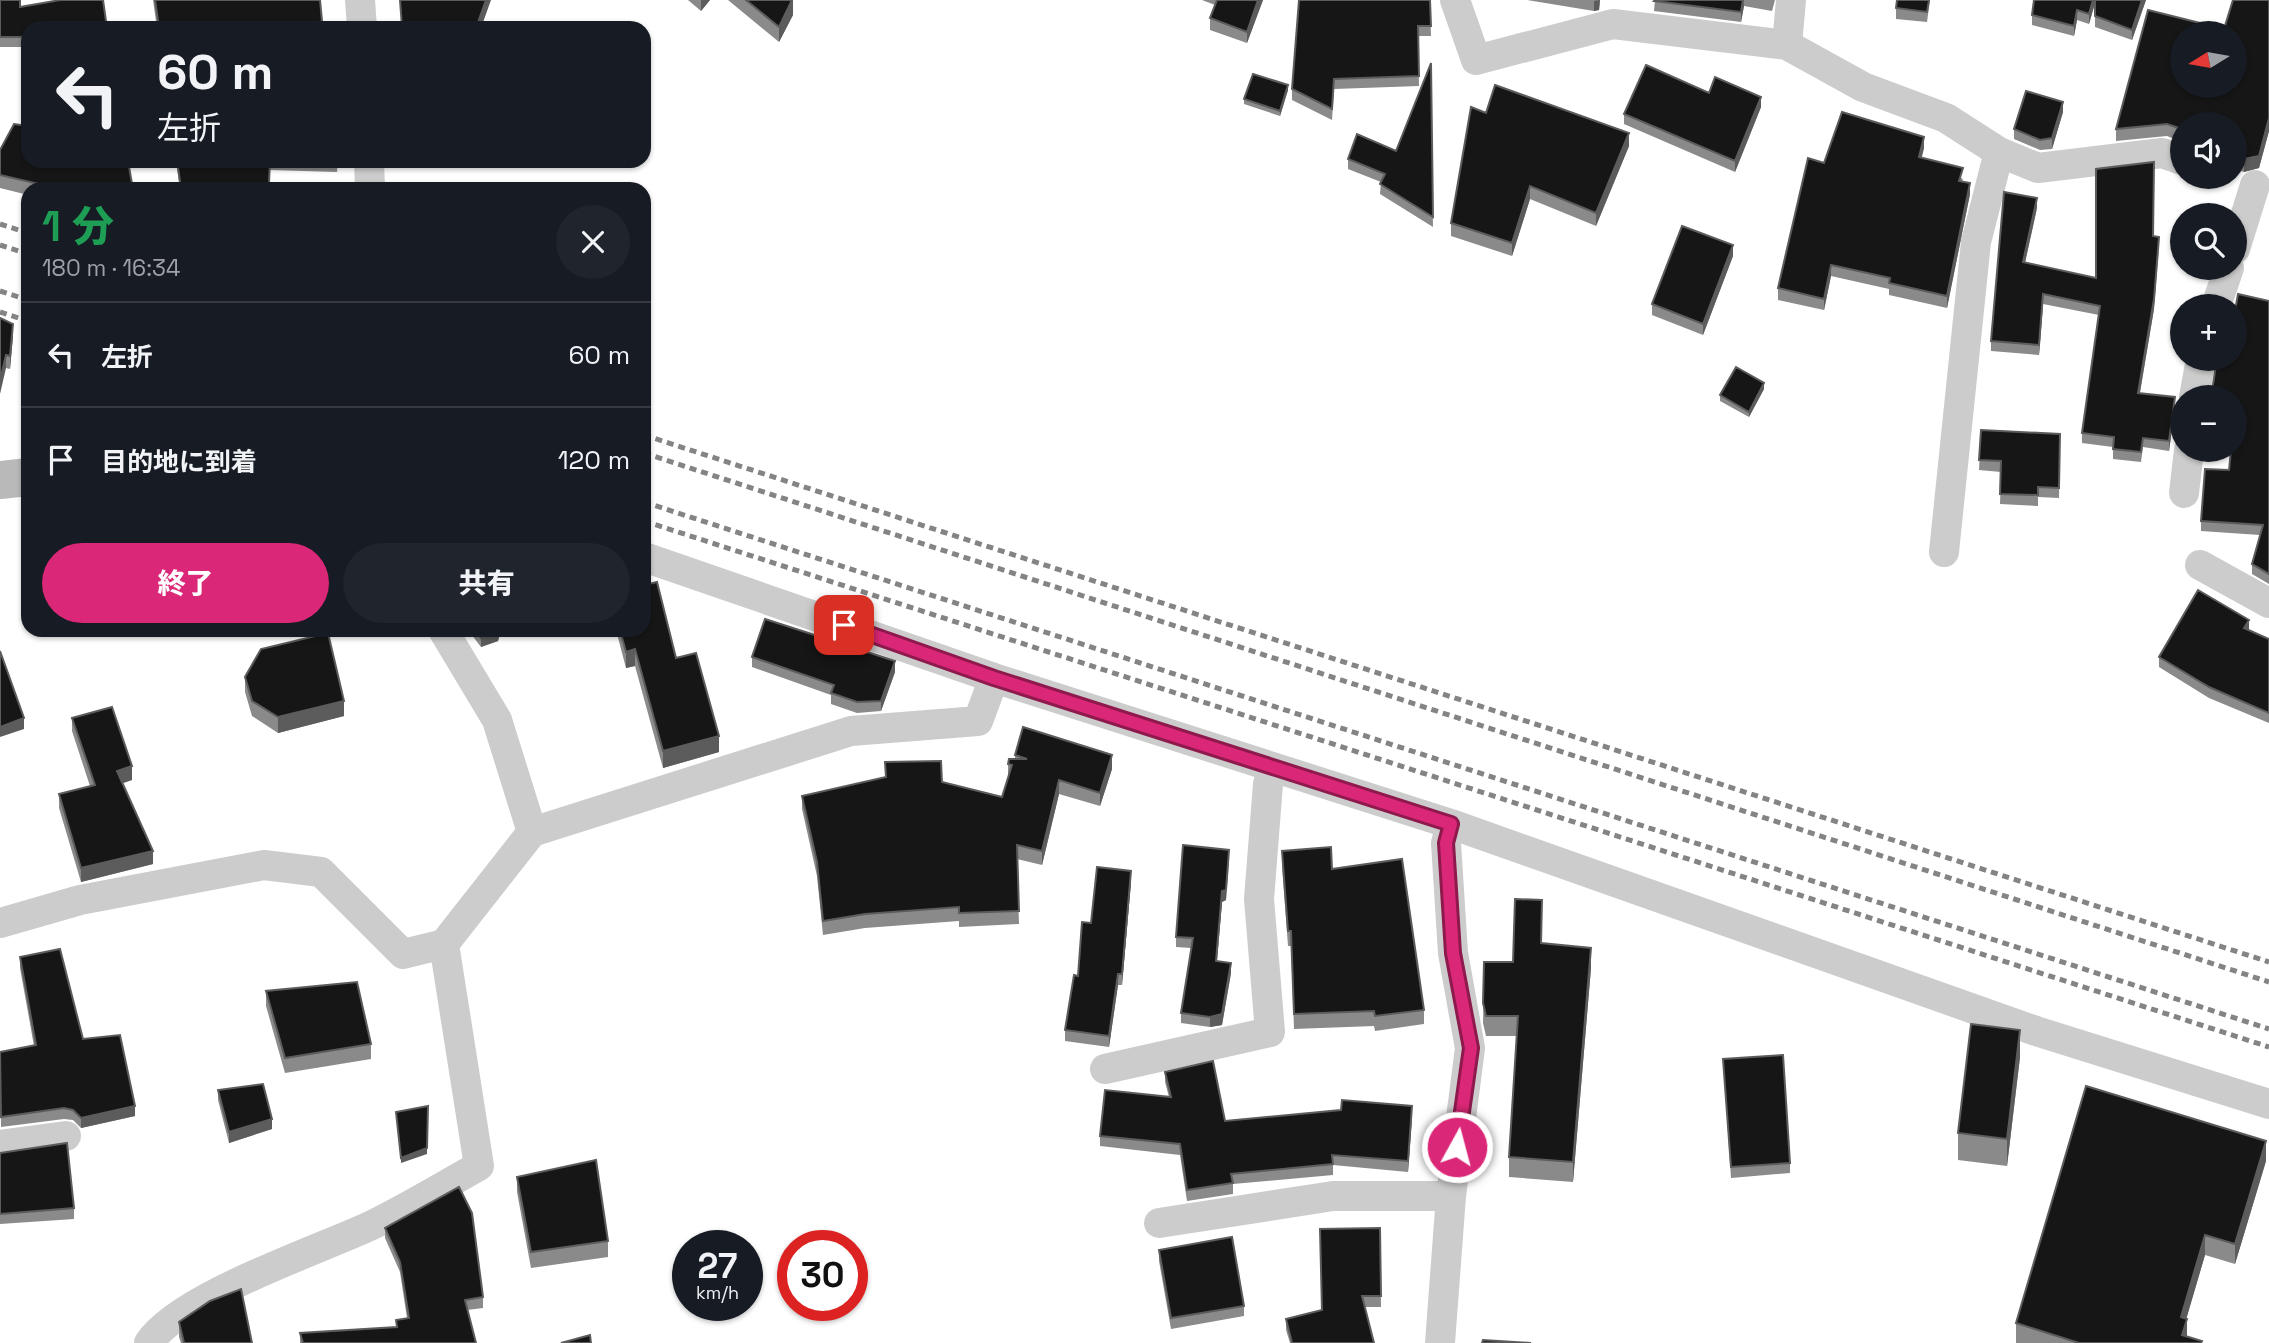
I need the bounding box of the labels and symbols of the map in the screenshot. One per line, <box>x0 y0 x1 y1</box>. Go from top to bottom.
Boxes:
north arrow <box>2170 21 2247 98</box>
pin <box>814 595 874 655</box>
position arrow <box>1420 1110 1494 1184</box>
speed limit sign: 30 <box>777 1230 868 1321</box>

